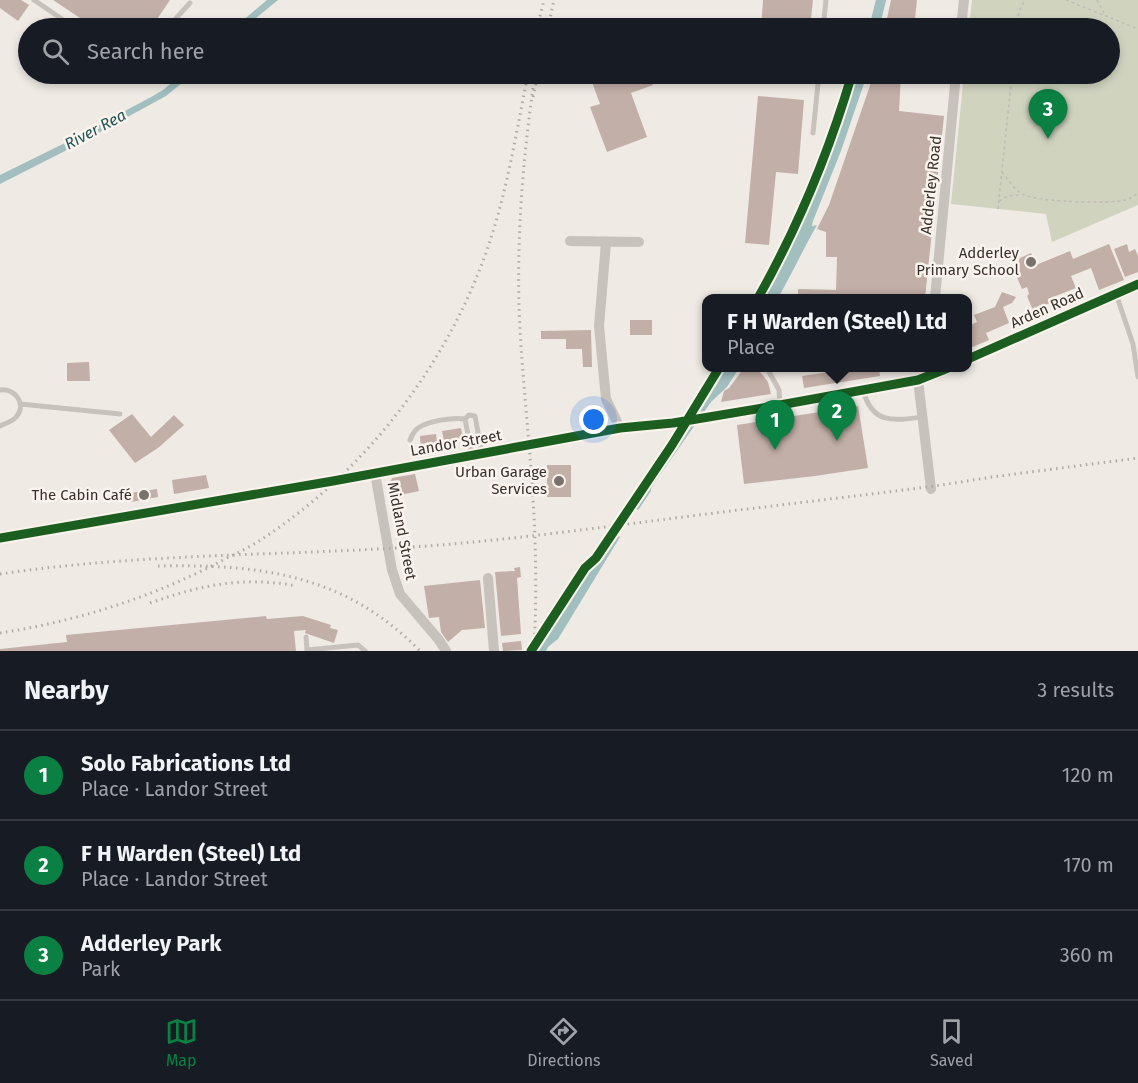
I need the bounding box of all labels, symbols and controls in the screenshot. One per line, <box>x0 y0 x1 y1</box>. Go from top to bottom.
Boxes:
search box <box>18 18 1120 84</box>
icon: search <box>39 35 72 68</box>
text: Search here <box>87 38 205 65</box>
pin: 3 <box>1028 90 1068 139</box>
water label: River Rea <box>61 105 129 154</box>
street label: Adderley Road <box>917 135 945 235</box>
place label: Adderley Primary School <box>916 244 1020 279</box>
marker: Adderley Primary School <box>1024 255 1038 269</box>
street label: Arden Road <box>1008 284 1086 332</box>
popup <box>702 294 972 372</box>
text: F H Warden (Steel) Ltd <box>727 308 947 335</box>
text: Place <box>727 335 775 359</box>
pin: 2 <box>818 392 856 441</box>
pin: 1 <box>756 400 794 450</box>
your location <box>579 405 608 434</box>
street label: Landor Street <box>409 426 504 460</box>
place label: Urban Garage Services <box>455 463 547 498</box>
marker: Urban Garage Services <box>552 474 566 488</box>
street label: Midland Street <box>384 480 420 582</box>
place label: The Cabin Café <box>32 486 132 504</box>
marker: The Cabin Café <box>137 488 151 502</box>
text: Nearby <box>24 675 109 706</box>
text: 3 results <box>1037 678 1114 702</box>
text: Solo Fabrications Ltd <box>81 750 291 777</box>
text: 1 <box>39 763 48 787</box>
text: 120 m <box>1062 763 1114 787</box>
text: Place · Landor Street <box>81 777 268 801</box>
text: F H Warden (Steel) Ltd <box>81 840 301 867</box>
text: 2 <box>38 853 49 877</box>
text: 170 m <box>1063 853 1114 877</box>
text: Place · Landor Street <box>81 867 268 891</box>
text: Adderley Park <box>81 930 221 957</box>
text: 3 <box>38 943 49 967</box>
text: 360 m <box>1060 943 1114 967</box>
text: Park <box>81 957 120 981</box>
tab: Map <box>165 1015 198 1070</box>
tab: Directions <box>527 1015 601 1070</box>
tab: Saved <box>930 1015 973 1070</box>

